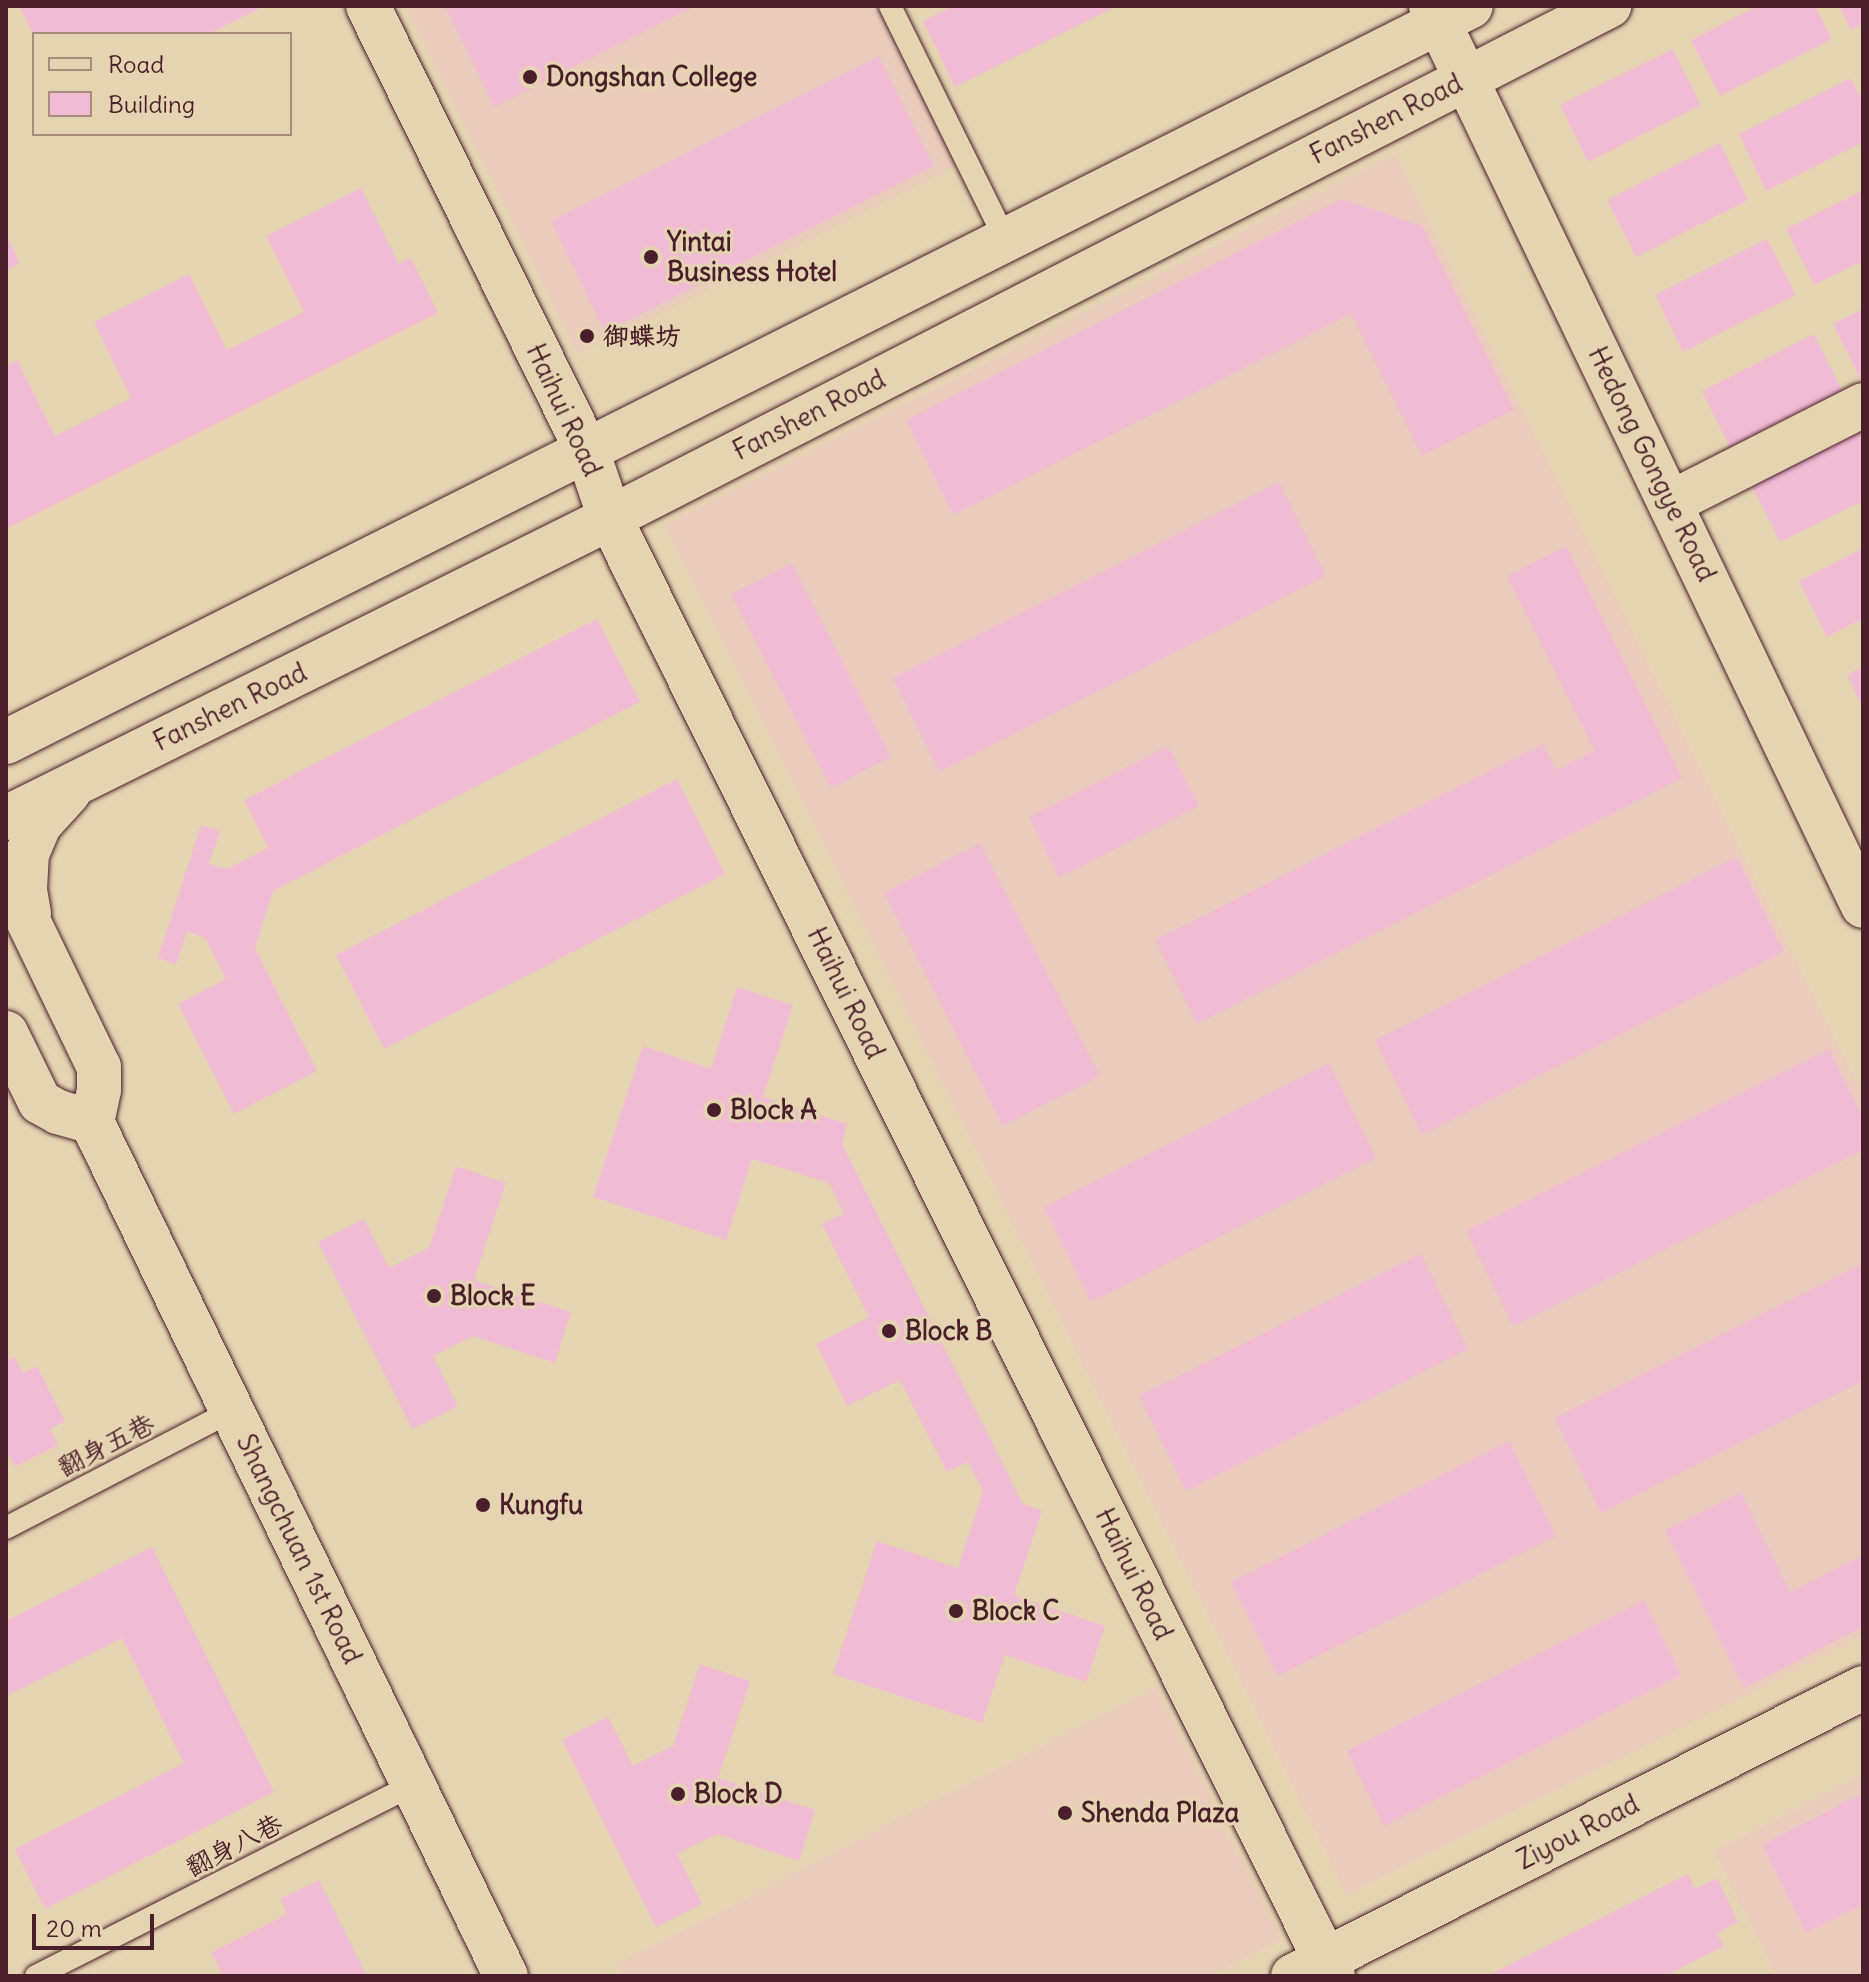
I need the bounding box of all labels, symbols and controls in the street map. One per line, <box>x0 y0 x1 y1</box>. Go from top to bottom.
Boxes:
legend <box>32 32 292 136</box>
text: Road <box>108 49 164 79</box>
place label: Dongshan College <box>546 61 757 93</box>
street label: Fanshen Road <box>1305 67 1467 171</box>
marker: Dongshan College <box>521 68 539 86</box>
text: Building <box>108 89 195 119</box>
place label: Yintai Business Hotel <box>667 226 837 288</box>
marker: Yintai Business Hotel <box>642 248 660 266</box>
place label: 御蝶坊 <box>603 320 681 352</box>
marker: 御蝶坊 <box>578 327 596 345</box>
street label: Haihui Road <box>520 339 608 481</box>
street label: Hedong Gongye Road <box>1582 342 1722 586</box>
street label: Fanshen Road <box>728 363 890 467</box>
street label: Fanshen Road <box>148 656 312 758</box>
street label: Haihui Road <box>801 922 891 1064</box>
place label: Block A <box>730 1094 817 1126</box>
marker: Block A <box>705 1101 723 1119</box>
place label: Block E <box>450 1280 535 1312</box>
marker: Block E <box>425 1287 443 1305</box>
place label: Block B <box>905 1315 992 1347</box>
marker: Block B <box>880 1322 898 1340</box>
street label: 翻身五巷 <box>53 1407 159 1483</box>
street label: Shangchuan 1st Road <box>230 1429 368 1669</box>
place label: Kungfu <box>499 1489 583 1521</box>
marker: Kungfu <box>474 1496 492 1514</box>
street label: Haihui Road <box>1089 1503 1179 1645</box>
place label: Block C <box>972 1595 1059 1627</box>
marker: Block C <box>947 1602 965 1620</box>
place label: Block D <box>694 1778 783 1810</box>
marker: Block D <box>669 1785 687 1803</box>
street label: Ziyou Road <box>1512 1788 1644 1876</box>
place label: Shenda Plaza <box>1081 1797 1239 1829</box>
marker: Shenda Plaza <box>1056 1804 1074 1822</box>
street label: 翻身八巷 <box>181 1807 287 1883</box>
scale bar <box>36 1898 158 1948</box>
text: 20 m <box>46 1913 102 1943</box>

